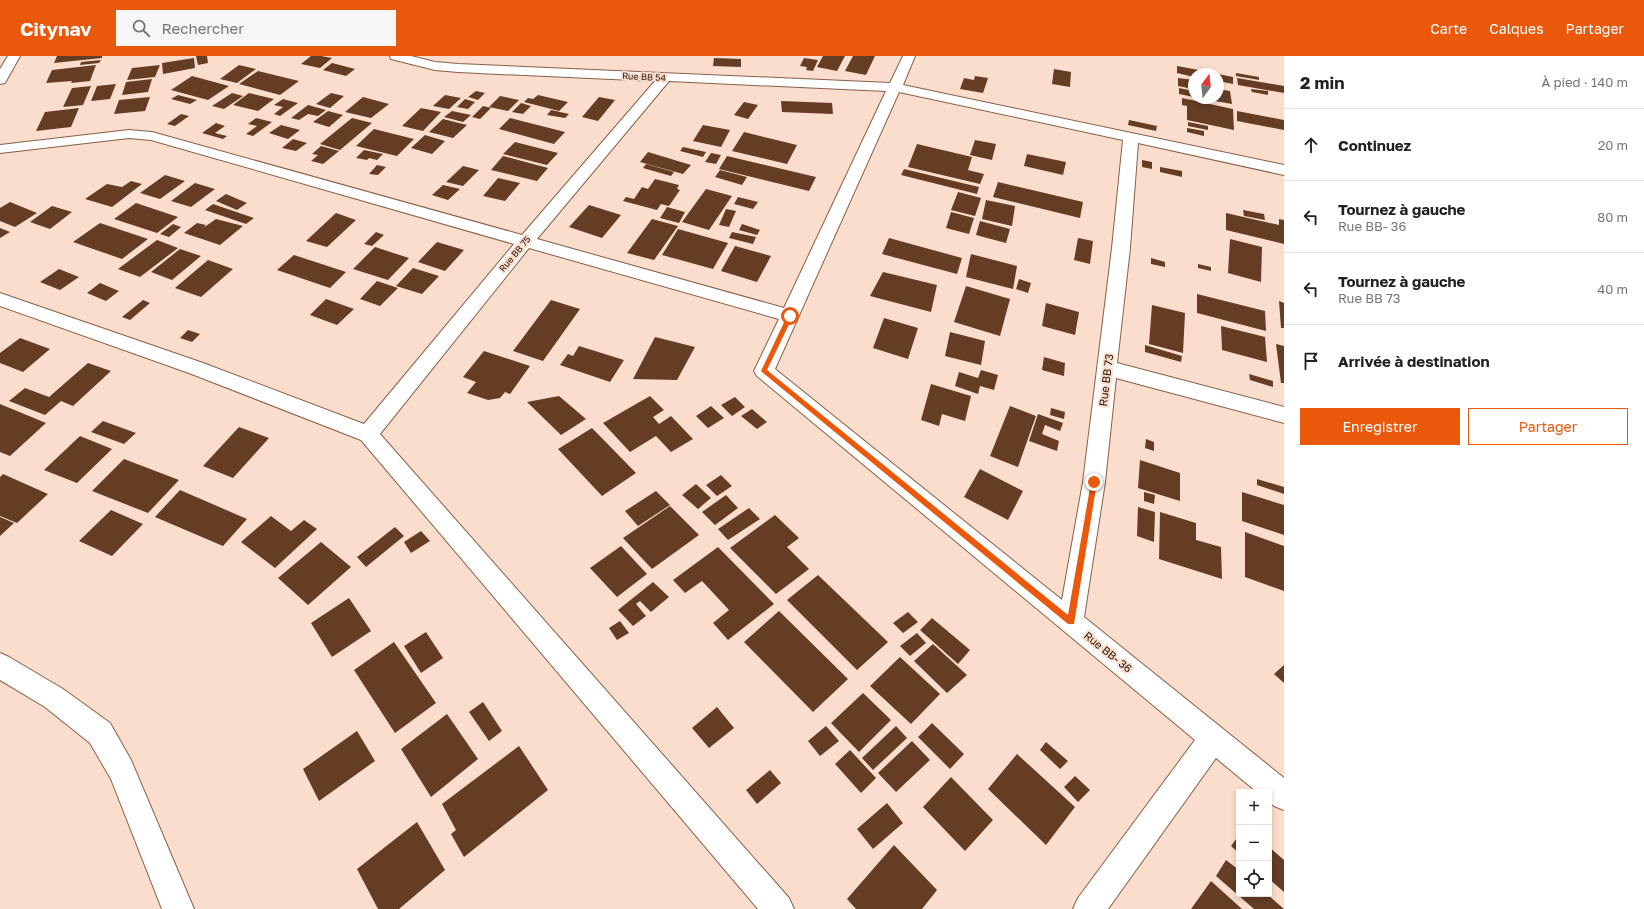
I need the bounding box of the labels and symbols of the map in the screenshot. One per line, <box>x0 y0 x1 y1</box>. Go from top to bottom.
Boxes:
north arrow <box>1188 68 1224 104</box>
street label: Rue BB 54 <box>622 70 667 83</box>
street label: Rue BB 75 <box>497 234 533 274</box>
route start <box>781 307 799 325</box>
street label: Rue BB 73 <box>1096 353 1115 407</box>
route end <box>1085 473 1103 491</box>
street label: Rue BB- 36 <box>1082 628 1135 675</box>

